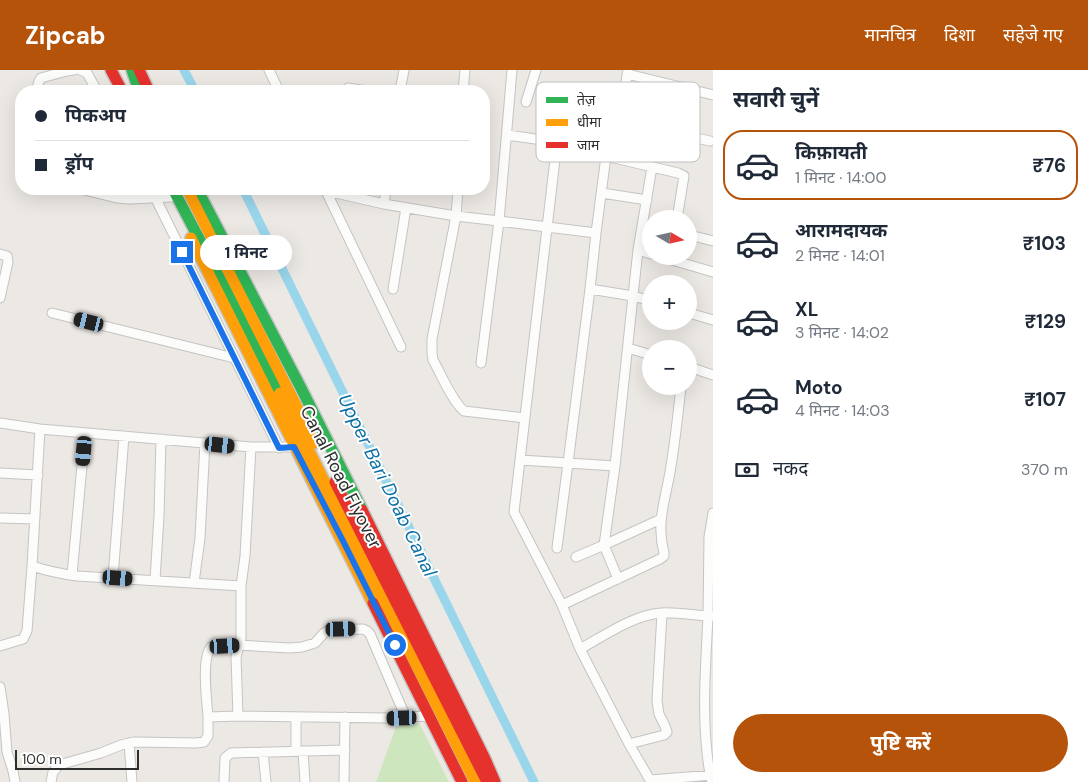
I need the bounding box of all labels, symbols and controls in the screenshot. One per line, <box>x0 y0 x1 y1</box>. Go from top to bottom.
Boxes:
text: Zipcab <box>25 20 106 51</box>
text: मानचित्र <box>864 23 916 47</box>
text: दिशा <box>944 23 975 47</box>
text: सहेजे गए <box>1003 23 1063 47</box>
legend <box>536 82 700 162</box>
text: सवारी चुनें <box>733 85 819 114</box>
text: तेज़ <box>577 91 596 109</box>
text: पिकअप <box>65 103 126 128</box>
text: धीमा <box>577 113 602 131</box>
text: जाम <box>577 136 600 154</box>
text: किफ़ायती <box>795 140 867 165</box>
icon: car <box>735 143 780 188</box>
text: ड्रॉप <box>65 151 93 176</box>
text: ₹76 <box>1032 153 1066 178</box>
text: 1 मिनट · 14:00 <box>795 167 886 188</box>
north arrow <box>642 210 698 265</box>
map controls <box>642 210 697 395</box>
text: आरामदायक <box>795 218 887 243</box>
icon: car <box>735 221 780 266</box>
text: ₹103 <box>1023 231 1066 256</box>
callout: 1 मिनट <box>200 234 292 270</box>
route end <box>171 241 193 263</box>
text: 1 मिनट <box>224 242 268 263</box>
text: 2 मिनट · 14:01 <box>795 245 885 266</box>
button: + <box>642 275 697 330</box>
text: XL <box>795 297 818 322</box>
icon: car <box>735 299 780 344</box>
text: ₹129 <box>1024 309 1066 334</box>
car <box>72 311 105 333</box>
text: 3 मिनट · 14:02 <box>795 322 889 343</box>
button: − <box>642 340 697 395</box>
text: Moto <box>795 375 843 400</box>
icon: car <box>735 377 780 422</box>
text: ₹107 <box>1024 387 1066 412</box>
water label: Upper Bari Doab Canal <box>332 390 443 581</box>
text: 4 मिनट · 14:03 <box>795 400 890 421</box>
street label: Canal Road Flyover <box>295 401 388 553</box>
car <box>75 435 92 467</box>
car <box>204 436 235 454</box>
icon: cash <box>733 456 761 484</box>
text: नकद <box>773 456 808 481</box>
text: 370 m <box>1021 459 1068 480</box>
car <box>102 569 133 587</box>
car <box>325 621 356 637</box>
route start <box>384 634 406 656</box>
car <box>209 638 240 654</box>
car <box>386 710 417 726</box>
button: पुष्टि करें <box>733 714 1068 772</box>
scale bar <box>15 747 139 770</box>
text: 100 m <box>22 750 62 768</box>

